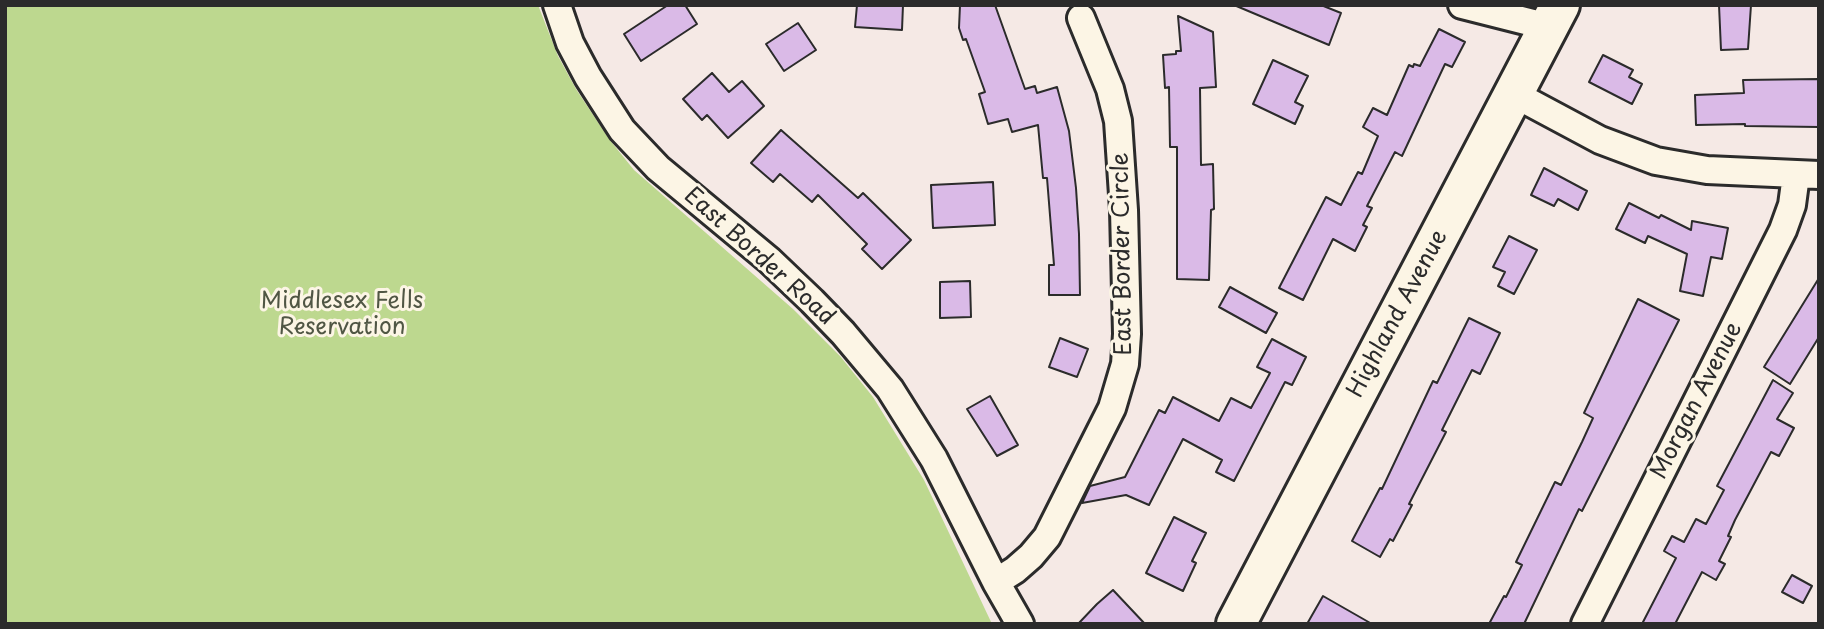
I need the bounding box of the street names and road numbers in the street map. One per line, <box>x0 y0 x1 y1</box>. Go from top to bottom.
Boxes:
street label: East Border Circle <box>1107 152 1139 356</box>
street label: East Border Road <box>678 182 840 332</box>
street label: Highland Avenue <box>1342 226 1454 402</box>
street label: Morgan Avenue <box>1646 318 1748 484</box>

